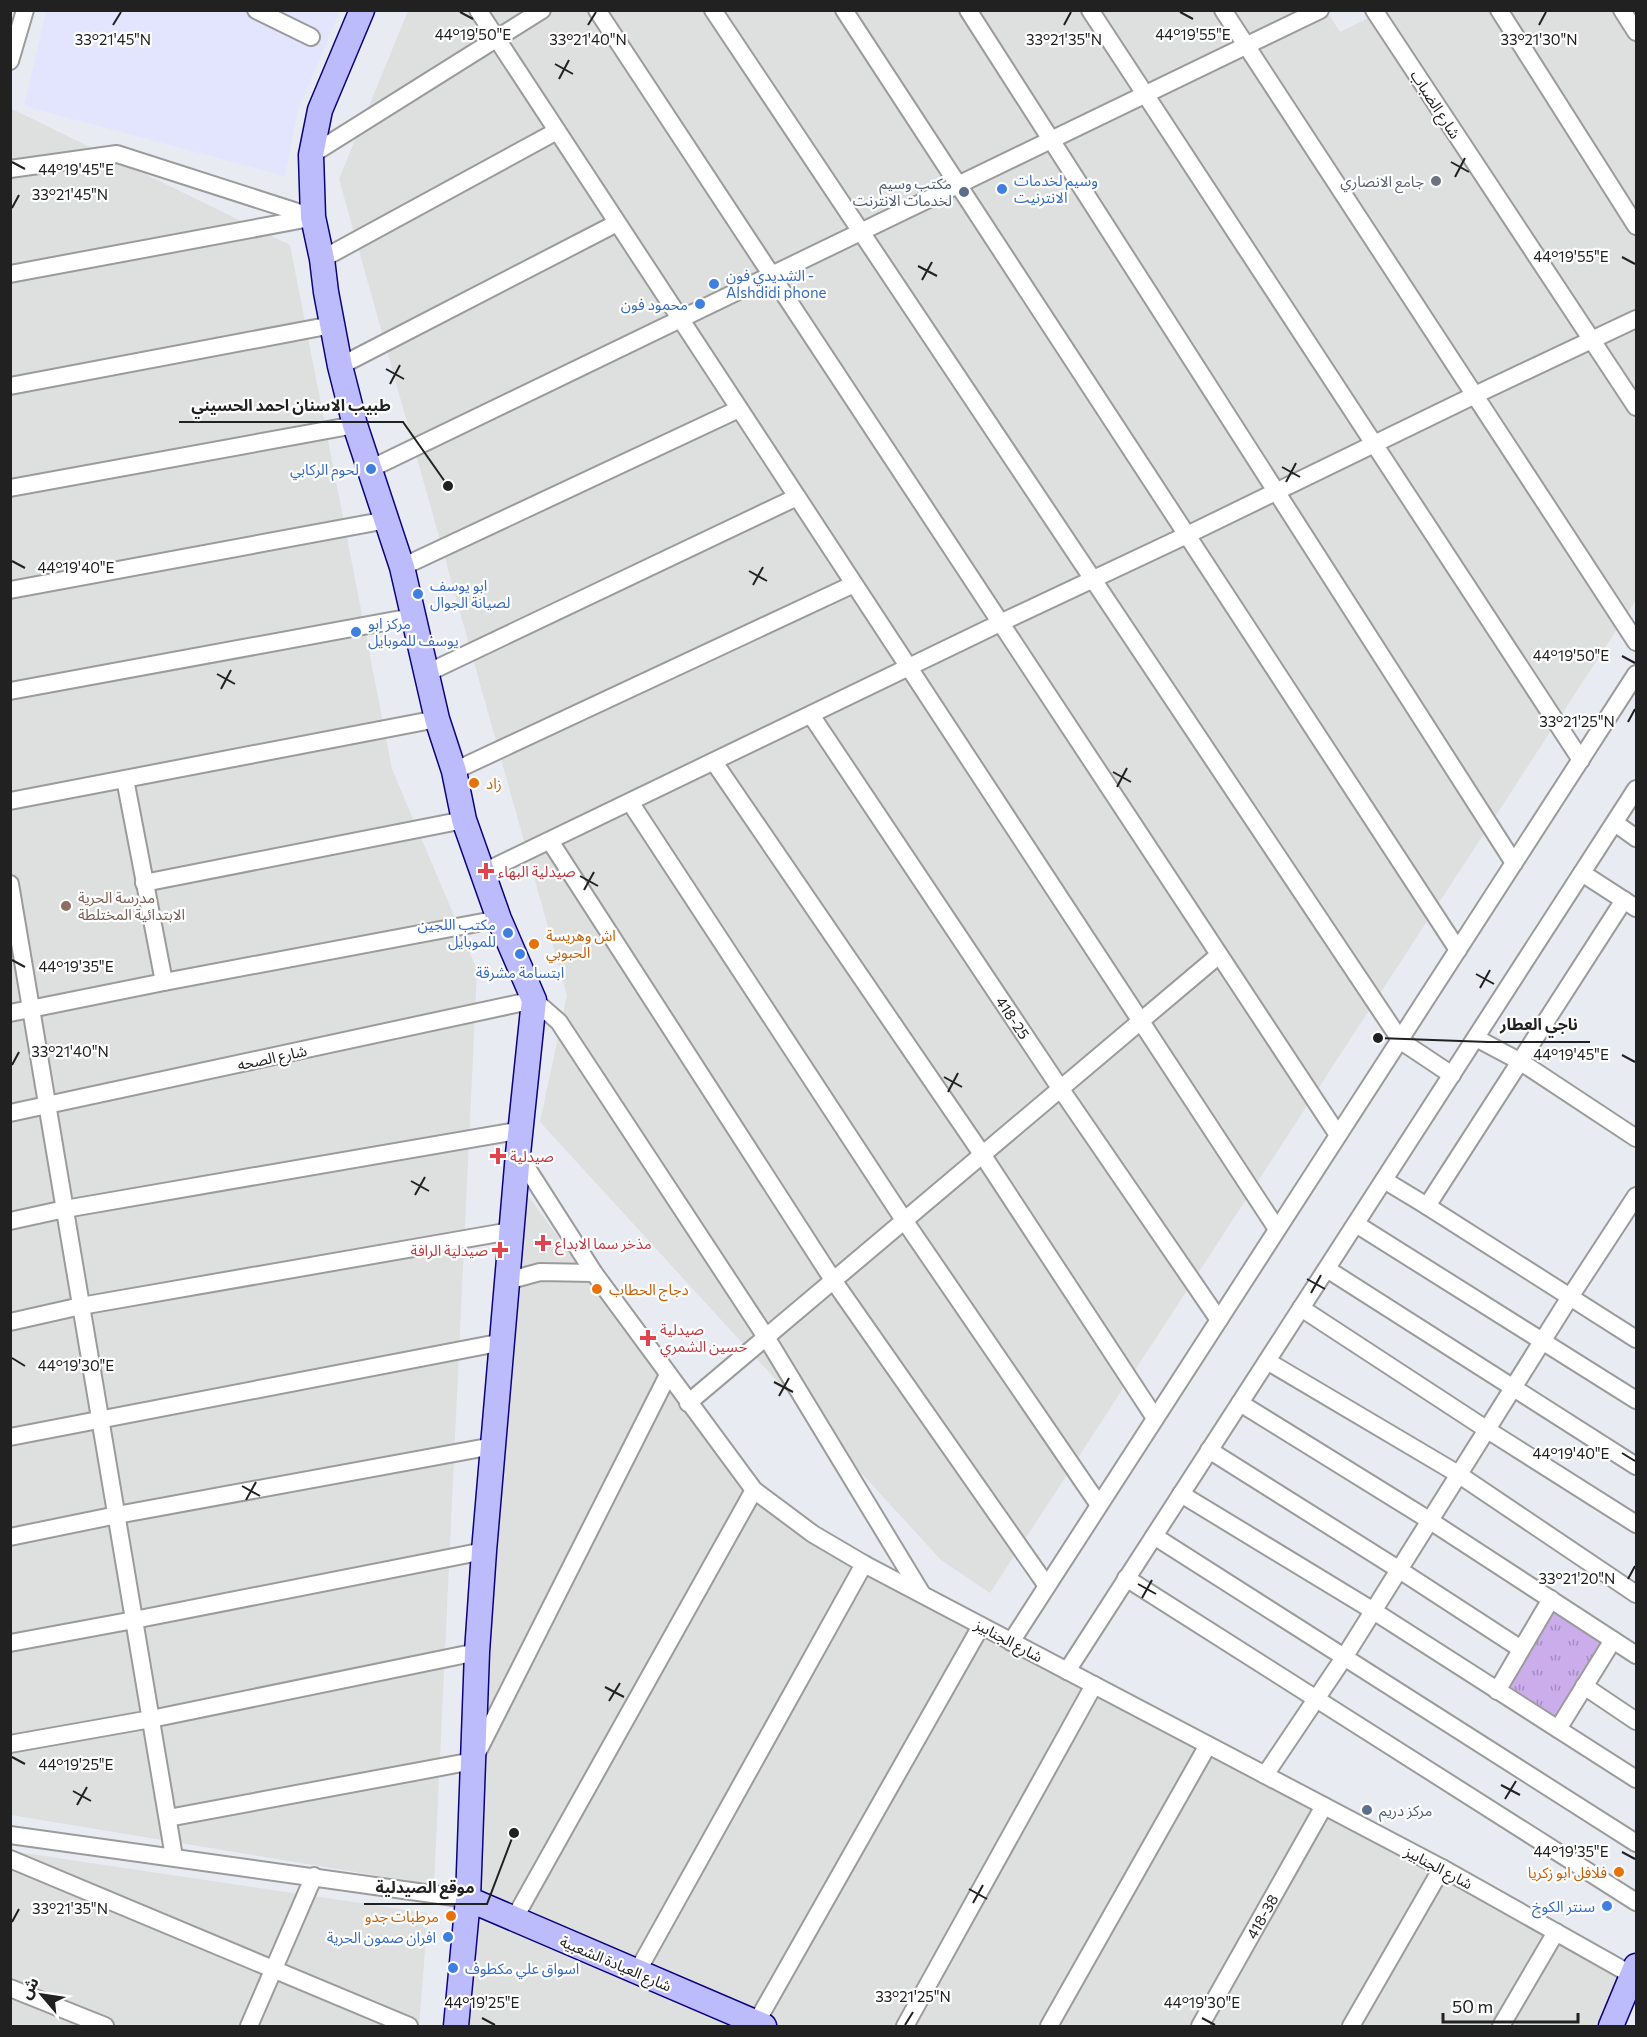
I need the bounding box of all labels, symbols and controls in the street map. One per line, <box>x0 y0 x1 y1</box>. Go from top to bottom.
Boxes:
text: 44°19'50"E <box>435 25 511 43</box>
text: 44°19'55"E <box>1155 25 1231 43</box>
text: 33°21'45"N <box>75 30 151 48</box>
text: 33°21'40"N <box>549 30 627 48</box>
text: 33°21'35"N <box>1026 30 1102 48</box>
text: 33°21'30"N <box>1500 30 1578 48</box>
street label: شارع الضباب <box>1404 66 1465 144</box>
text: 44°19'45"E <box>38 160 114 178</box>
place label: وسيم لخدمات الانترنيت <box>1014 171 1098 207</box>
place label: جامع الانصاري <box>1340 172 1424 194</box>
place label: مكتب وسيم لخدمات الانترنت <box>853 174 952 210</box>
marker: جامع الانصاري <box>1429 174 1443 188</box>
marker: وسيم لخدمات الانترنيت <box>995 182 1009 196</box>
text: 33°21'45"N <box>32 185 108 203</box>
marker: مكتب وسيم لخدمات الانترنت <box>957 185 971 199</box>
text: 44°19'55"E <box>1533 247 1609 265</box>
place label: الشديدي فون - Alshdidi phone <box>726 266 827 301</box>
marker: الشديدي فون - Alshdidi phone <box>707 277 721 291</box>
place label: محمود فون <box>621 295 688 314</box>
marker: محمود فون <box>693 297 707 311</box>
callout: طبيب الاسنان احمد الحسيني <box>179 388 403 422</box>
text: طبيب الاسنان احمد الحسيني <box>191 395 391 419</box>
place label: لحوم الركابي <box>290 460 359 481</box>
marker: لحوم الركابي <box>364 462 378 476</box>
text: 44°19'40"E <box>38 558 115 576</box>
place label: ابو يوسف لصيانة الجوال <box>430 576 510 612</box>
marker: ابو يوسف لصيانة الجوال <box>411 587 425 601</box>
place label: مركز ابو يوسف للموبايل <box>368 614 459 650</box>
marker: مركز ابو يوسف للموبايل <box>349 625 363 639</box>
text: 44°19'50"E <box>1533 646 1609 664</box>
text: 33°21'25"N <box>1539 712 1615 730</box>
place label: زاد <box>486 774 502 793</box>
marker: زاد <box>467 776 481 790</box>
place label: صيدلية البهاء <box>498 862 576 881</box>
marker: صيدلية البهاء <box>479 864 493 878</box>
place label: مدرسة الحرية الابتدائية المختلطة <box>78 888 185 923</box>
marker: مدرسة الحرية الابتدائية المختلطة <box>59 899 73 913</box>
place label: مكتب اللجين للموبايل <box>418 915 496 951</box>
marker: مكتب اللجين للموبايل <box>501 926 515 940</box>
place label: اش وهريسة الحبوبي <box>546 926 616 964</box>
marker: اش وهريسة الحبوبي <box>527 937 541 951</box>
marker: ابتسامة مشرقة <box>513 947 527 961</box>
text: 44°19'35"E <box>38 957 114 975</box>
place label: ابتسامة مشرقة <box>476 963 564 982</box>
street label: 418-25 <box>992 993 1034 1042</box>
callout: ناجي العطار <box>1488 1008 1590 1042</box>
text: ناجي العطار <box>1499 1014 1578 1038</box>
street label: شارع الصحه <box>236 1041 309 1077</box>
text: 33°21'40"N <box>31 1042 109 1060</box>
text: 44°19'45"E <box>1533 1045 1609 1063</box>
place label: صيدلية <box>510 1147 554 1165</box>
marker: صيدلية <box>491 1149 505 1163</box>
place label: مذخر سما الابداع <box>555 1234 652 1256</box>
marker: مذخر سما الابداع <box>536 1236 550 1250</box>
place label: صيدلية الرافة <box>411 1241 488 1260</box>
marker: صيدلية الرافة <box>493 1243 507 1257</box>
place label: دجاج الحطاب <box>609 1280 689 1302</box>
marker: دجاج الحطاب <box>590 1282 604 1296</box>
place label: صيدلية حسين الشمري <box>660 1320 747 1358</box>
marker: صيدلية حسين الشمري <box>641 1331 655 1345</box>
text: 44°19'30"E <box>38 1356 114 1374</box>
text: 44°19'40"E <box>1533 1444 1610 1462</box>
text: 33°21'20"N <box>1539 1569 1615 1587</box>
street label: شارع الجنابيز <box>969 1614 1046 1669</box>
text: 44°19'25"E <box>39 1755 114 1773</box>
place label: مركز دريم <box>1379 1801 1432 1822</box>
marker: مركز دريم <box>1360 1803 1374 1817</box>
street label: شارع الجنابيز <box>1399 1841 1476 1896</box>
text: 44°19'35"E <box>1533 1842 1609 1860</box>
place label: فلافل ابو زكريا <box>1528 1863 1607 1882</box>
marker: فلافل ابو زكريا <box>1612 1865 1626 1879</box>
callout: موقع الصيدلية <box>364 1870 487 1904</box>
text: موقع الصيدلية <box>375 1877 475 1900</box>
street label: 418-38 <box>1242 1891 1282 1942</box>
place label: سنتر الكوخ <box>1532 1897 1595 1919</box>
text: 33°21'35"N <box>32 1899 108 1917</box>
marker: سنتر الكوخ <box>1600 1899 1614 1913</box>
place label: مرطبات جدو <box>365 1907 439 1926</box>
marker: مرطبات جدو <box>444 1909 458 1923</box>
place label: افران صمون الحرية <box>327 1928 436 1947</box>
marker: افران صمون الحرية <box>441 1930 455 1944</box>
street label: شارع العيادة الشعبية <box>556 1931 675 1998</box>
place label: اسواق علي مكطوف <box>465 1959 579 1980</box>
marker: اسواق علي مكطوف <box>446 1961 460 1975</box>
north arrow <box>12 1965 72 2025</box>
text: ش <box>15 1973 43 2002</box>
scale bar <box>1443 1986 1578 2024</box>
text: 33°21'25"N <box>875 1987 951 2005</box>
text: 44°19'25"E <box>445 1993 520 2011</box>
text: 44°19'30"E <box>1164 1993 1240 2011</box>
text: 50 m <box>1452 1995 1493 2017</box>

